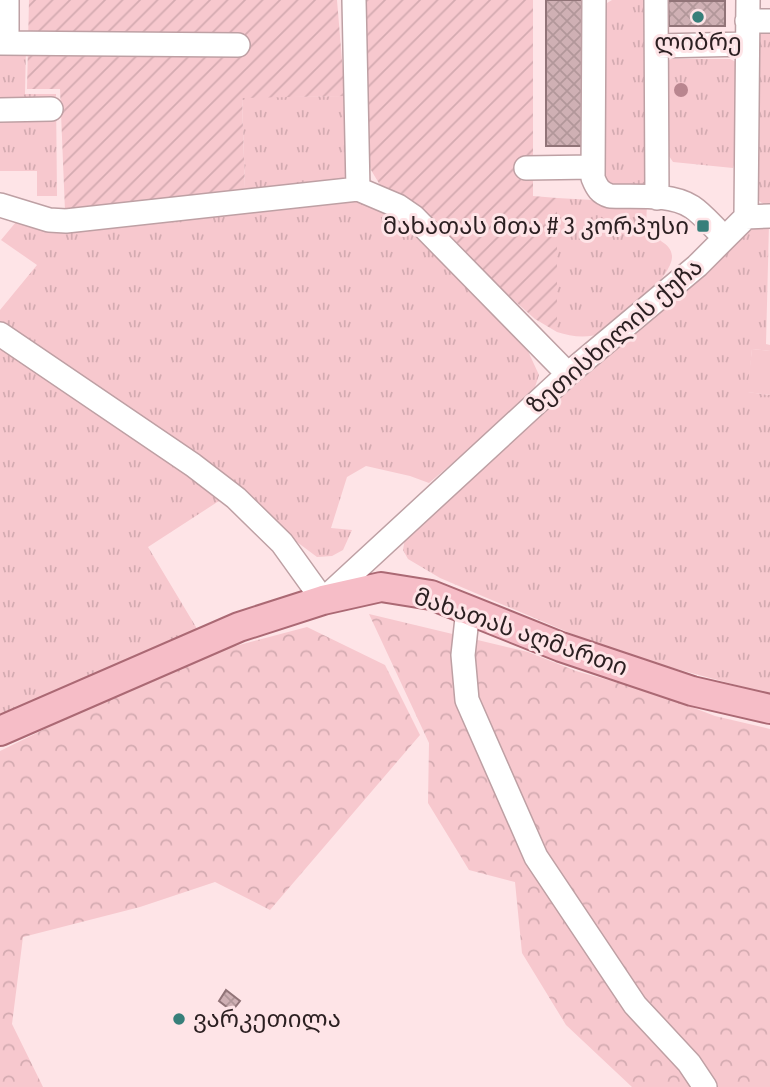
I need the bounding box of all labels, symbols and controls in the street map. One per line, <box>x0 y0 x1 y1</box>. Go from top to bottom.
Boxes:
marker: ლიბრე <box>690 9 706 25</box>
place label: ლიბრე <box>654 28 742 56</box>
place label: მახათას მთა # 3 კორპუსი <box>383 212 689 240</box>
marker: მახათას მთა # 3 კორპუსი <box>695 218 711 234</box>
street label: ზეთისხილის ქუჩა <box>522 252 708 420</box>
street label: მახათას აღმართი <box>410 582 632 683</box>
place label: ვარკეთილა <box>193 1005 341 1033</box>
marker: ვარკეთილა <box>171 1011 187 1027</box>

